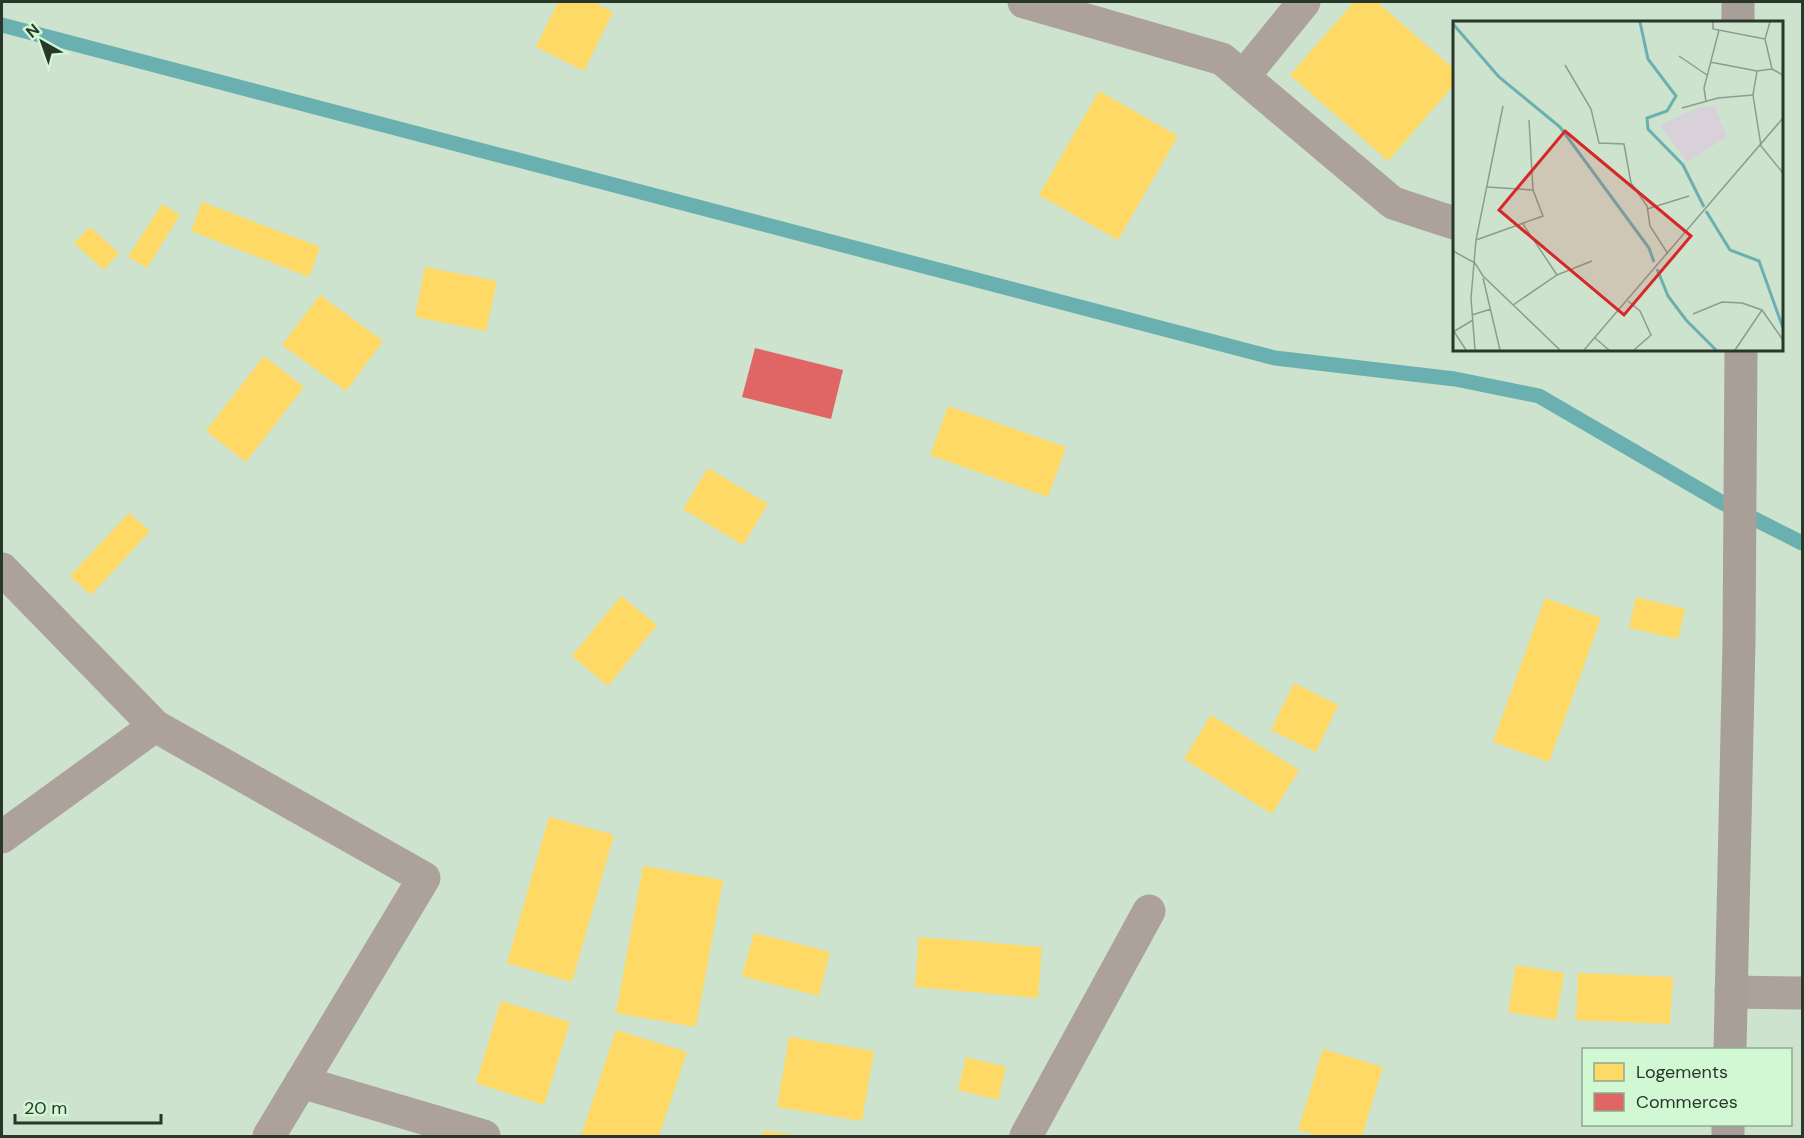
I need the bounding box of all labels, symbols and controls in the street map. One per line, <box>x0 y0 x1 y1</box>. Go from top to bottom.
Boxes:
north arrow <box>12 12 72 72</box>
text: N <box>21 19 44 43</box>
inset map <box>1453 21 1783 351</box>
legend <box>1582 1048 1792 1126</box>
text: Logements <box>1636 1060 1728 1084</box>
scale bar <box>15 1087 160 1125</box>
text: Commerces <box>1636 1090 1738 1114</box>
text: 20 m <box>24 1096 67 1120</box>

